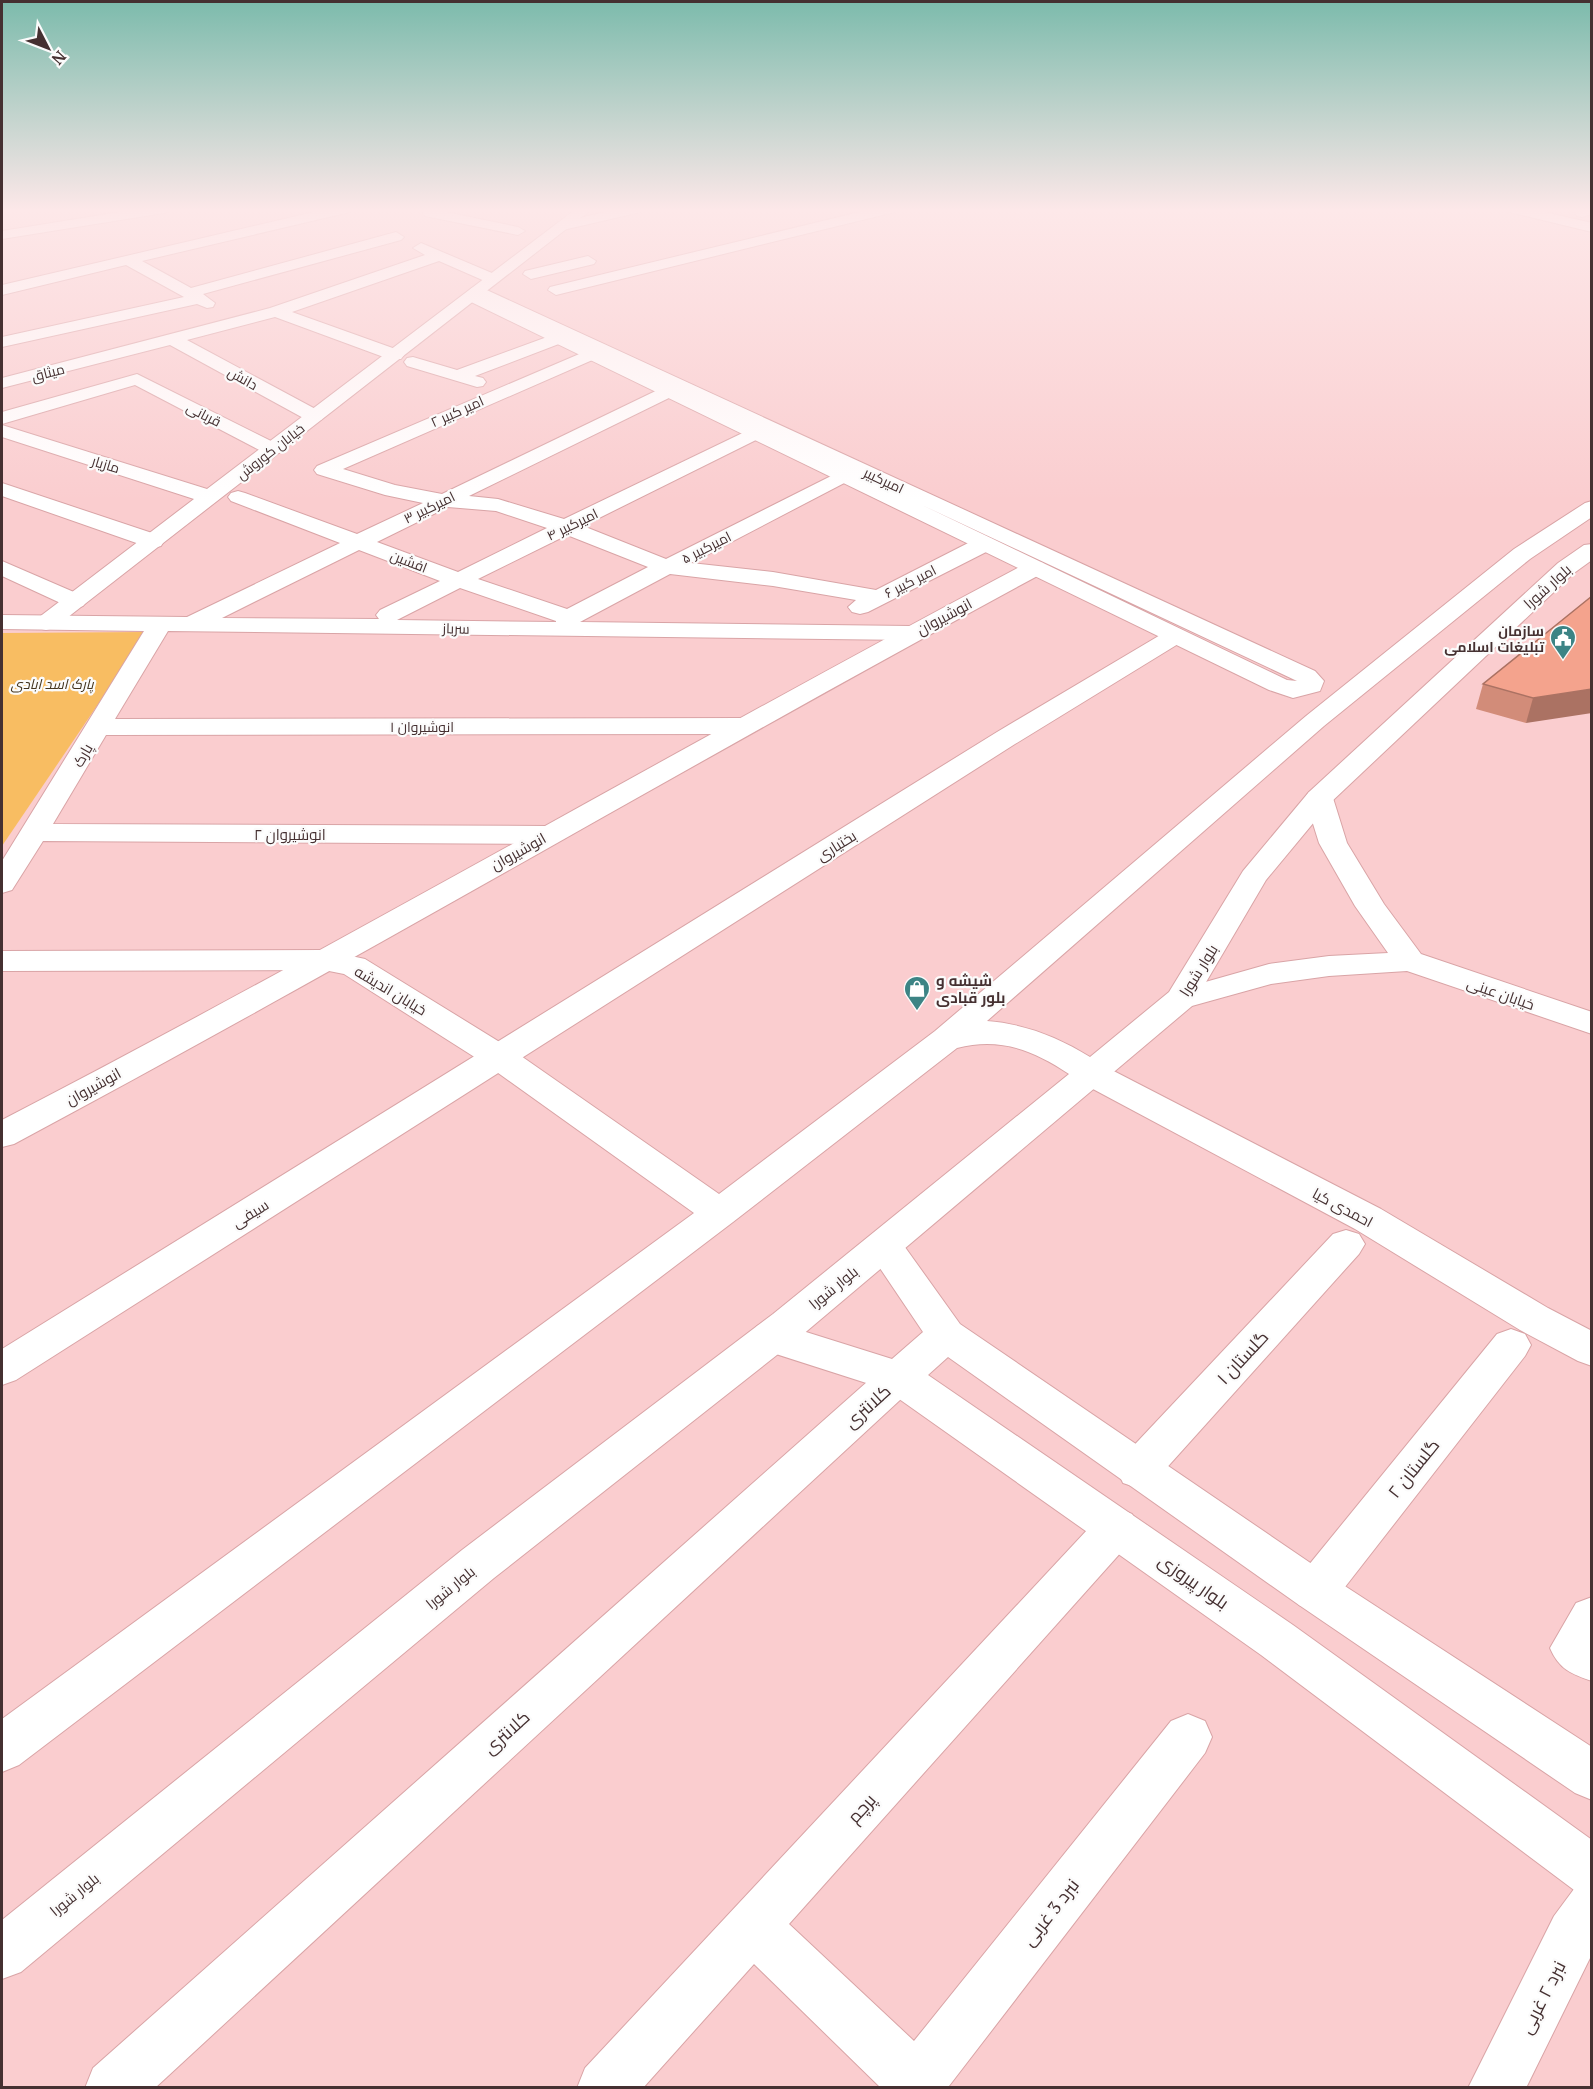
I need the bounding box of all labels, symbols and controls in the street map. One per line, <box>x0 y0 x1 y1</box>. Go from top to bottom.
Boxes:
north arrow <box>18 18 78 78</box>
text: N <box>47 46 71 70</box>
street label: میثاق <box>29 359 67 385</box>
street label: دانش <box>225 362 261 394</box>
street label: امیر کبیر ۲ <box>427 391 487 431</box>
street label: قربانی <box>183 397 225 431</box>
street label: خیابان کوروش <box>232 418 308 484</box>
street label: مازیار <box>89 450 122 477</box>
street label: امیرکبیر <box>860 462 907 498</box>
street label: امیرکبیر ۳ <box>400 486 458 528</box>
street label: امیرکبیر ۴ <box>543 503 601 545</box>
street label: امیرکبیر ۵ <box>678 526 734 568</box>
street label: افشین <box>388 545 430 577</box>
street label: بلوار شورا <box>1519 559 1575 613</box>
street label: امیر کبیر ۶ <box>881 560 939 602</box>
street label: انوشیروان <box>913 593 976 640</box>
street label: سرباز <box>441 618 470 638</box>
place label: سازمان تبلیغات اسلامی <box>1444 621 1545 656</box>
public building icon: سازمان تبلیغات اسلامی <box>1548 623 1578 661</box>
park label: پارک اسد ابادی <box>10 674 95 694</box>
street label: انوشیروان ۱ <box>390 717 454 736</box>
street label: پارک <box>67 740 98 771</box>
street label: انوشیروان ۲ <box>254 824 326 845</box>
street label: بختیاری <box>812 825 860 866</box>
street label: انوشیروان <box>487 828 550 875</box>
street label: بلوار شورا <box>1174 940 1222 1000</box>
street label: خیابان اندیشه <box>351 961 431 1020</box>
place label: شیشه و بلور قبادی <box>936 970 1006 1007</box>
street label: خیابان عینی <box>1464 972 1537 1015</box>
shop icon: شیشه و بلور قبادی <box>902 974 932 1012</box>
street label: انوشیروان <box>62 1063 125 1110</box>
street label: احمدی کیا <box>1309 1183 1377 1232</box>
street label: سیفی <box>228 1194 273 1233</box>
street label: بلوار شورا <box>804 1261 862 1313</box>
street label: گلستان ۱ <box>1211 1325 1273 1389</box>
street label: کلانتری <box>839 1379 895 1433</box>
street label: گلستان ۲ <box>1382 1433 1444 1503</box>
street label: بلوار پیروزی <box>1153 1548 1234 1615</box>
street label: بلوار شورا <box>421 1561 479 1613</box>
street label: کلانتری <box>478 1705 534 1759</box>
street label: پرچم <box>841 1788 882 1829</box>
street label: بلوار شورا <box>45 1868 103 1920</box>
street label: نبرد 3 غربی <box>1016 1873 1084 1951</box>
street label: نبرد ۲ غربی <box>1513 1956 1571 2038</box>

